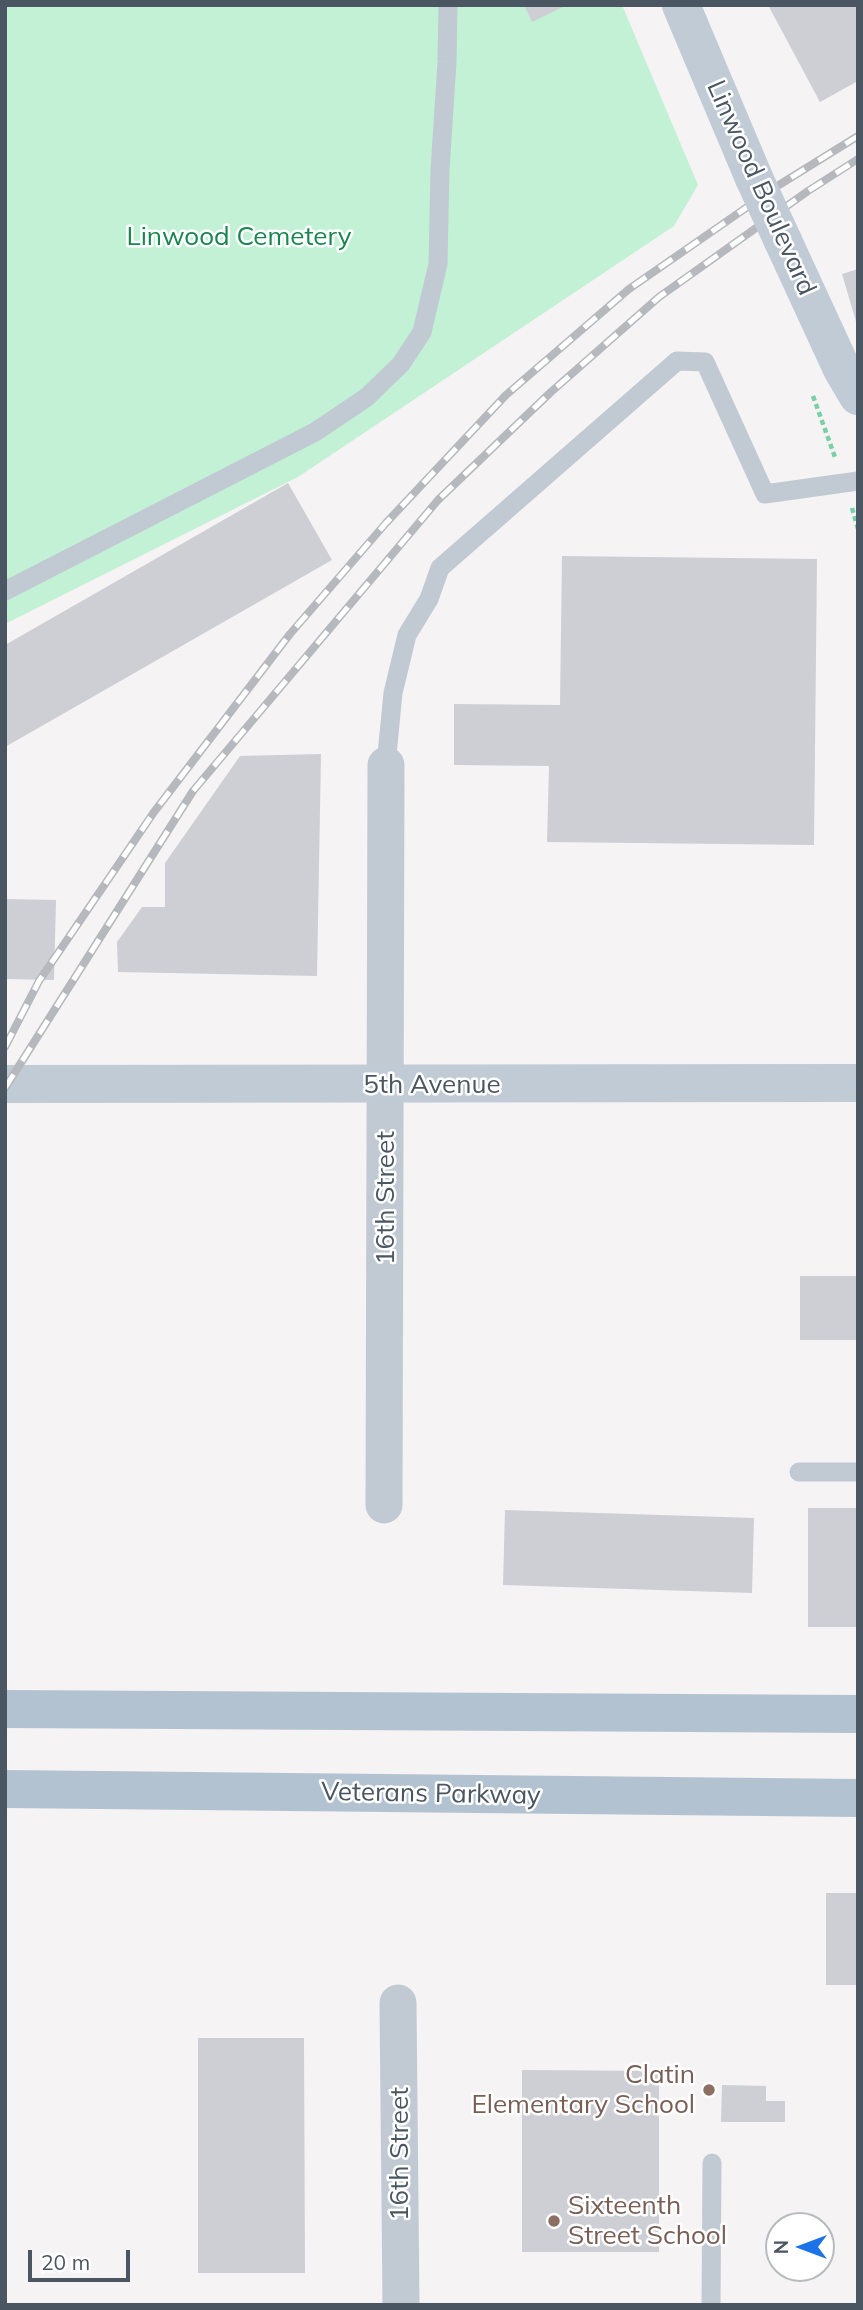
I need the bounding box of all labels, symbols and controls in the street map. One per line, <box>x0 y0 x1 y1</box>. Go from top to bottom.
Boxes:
street label: Linwood Boulevard <box>700 76 822 300</box>
park label: Linwood Cemetery <box>126 221 352 253</box>
street label: 5th Avenue <box>363 1069 501 1101</box>
street label: 16th Street <box>370 1131 402 1265</box>
street label: Veterans Parkway <box>321 1776 541 1812</box>
place label: Clatin Elementary School <box>471 2059 695 2120</box>
marker: Clatin Elementary School <box>701 2082 717 2098</box>
street label: 16th Street <box>384 2087 416 2221</box>
place label: Sixteenth Street School <box>568 2190 727 2252</box>
north arrow <box>765 2212 835 2282</box>
marker: Sixteenth Street School <box>546 2213 562 2229</box>
scale bar <box>32 2236 133 2280</box>
text: N <box>769 2240 793 2254</box>
text: 20 m <box>41 2249 90 2275</box>

